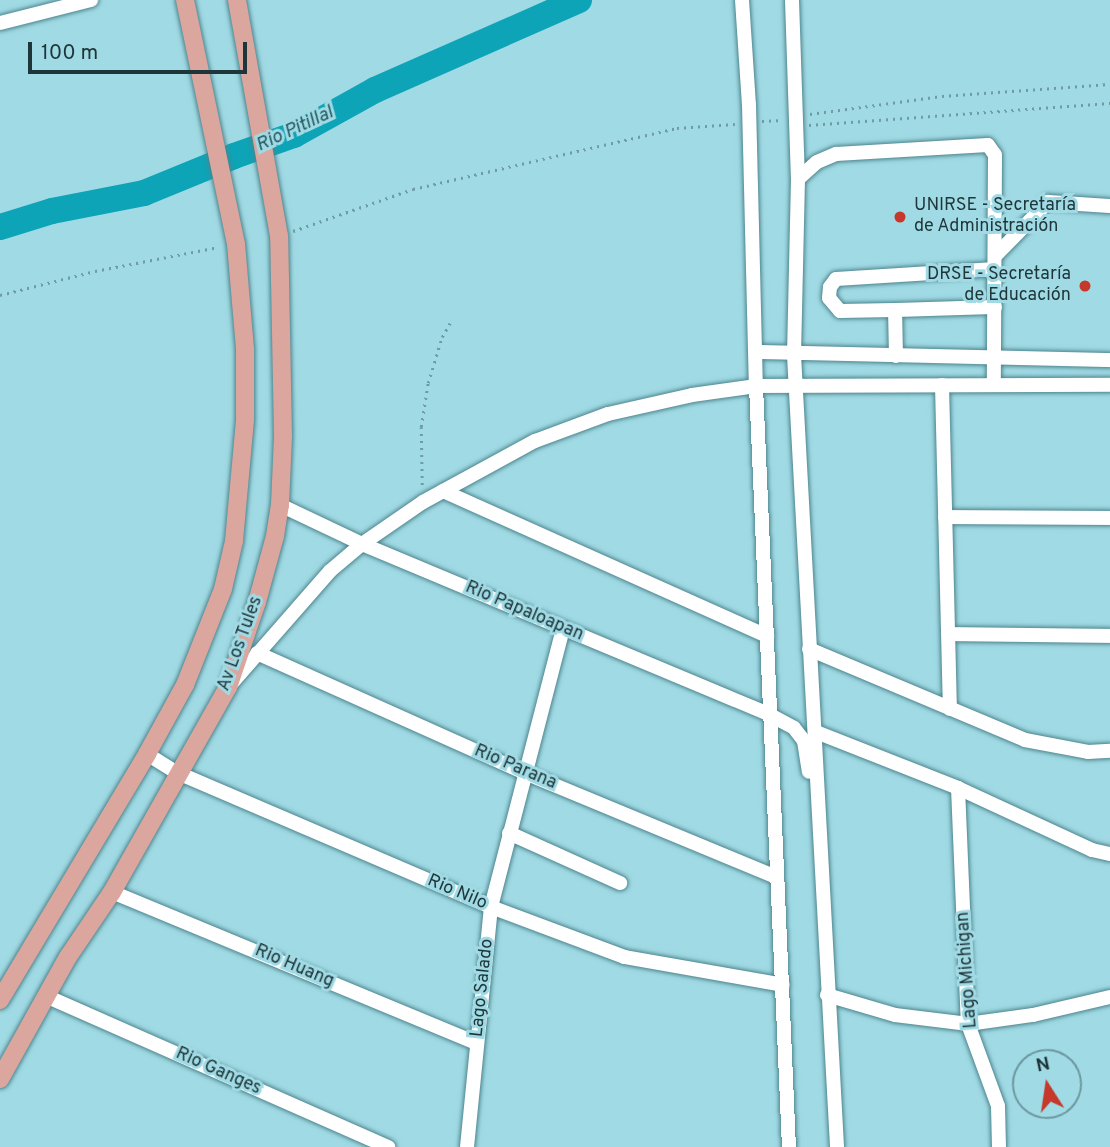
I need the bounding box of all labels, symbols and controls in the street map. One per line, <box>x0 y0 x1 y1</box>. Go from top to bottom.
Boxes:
scale bar <box>32 28 250 72</box>
text: 100 m <box>41 40 98 67</box>
water label: Rio Pitillal <box>253 102 337 158</box>
place label: UNIRSE - Secretaría de Administración <box>914 196 1076 238</box>
marker: UNIRSE - Secretaría de Administración <box>892 209 908 225</box>
place label: DRSE - Secretaría de Educación <box>927 265 1071 308</box>
marker: DRSE - Secretaría de Educación <box>1077 278 1093 294</box>
street label: Rio Papaloapan <box>462 577 586 647</box>
street label: Av Los Tules <box>214 593 268 695</box>
street label: Rio Parana <box>470 741 560 795</box>
street label: Rio Nilo <box>424 871 490 915</box>
street label: Lago Michigan <box>953 911 983 1029</box>
street label: Lago Salado <box>467 938 499 1038</box>
street label: Rio Huang <box>251 941 337 993</box>
street label: Rio Ganges <box>172 1044 264 1100</box>
north arrow <box>1012 1049 1082 1119</box>
text: N <box>1034 1052 1052 1079</box>

